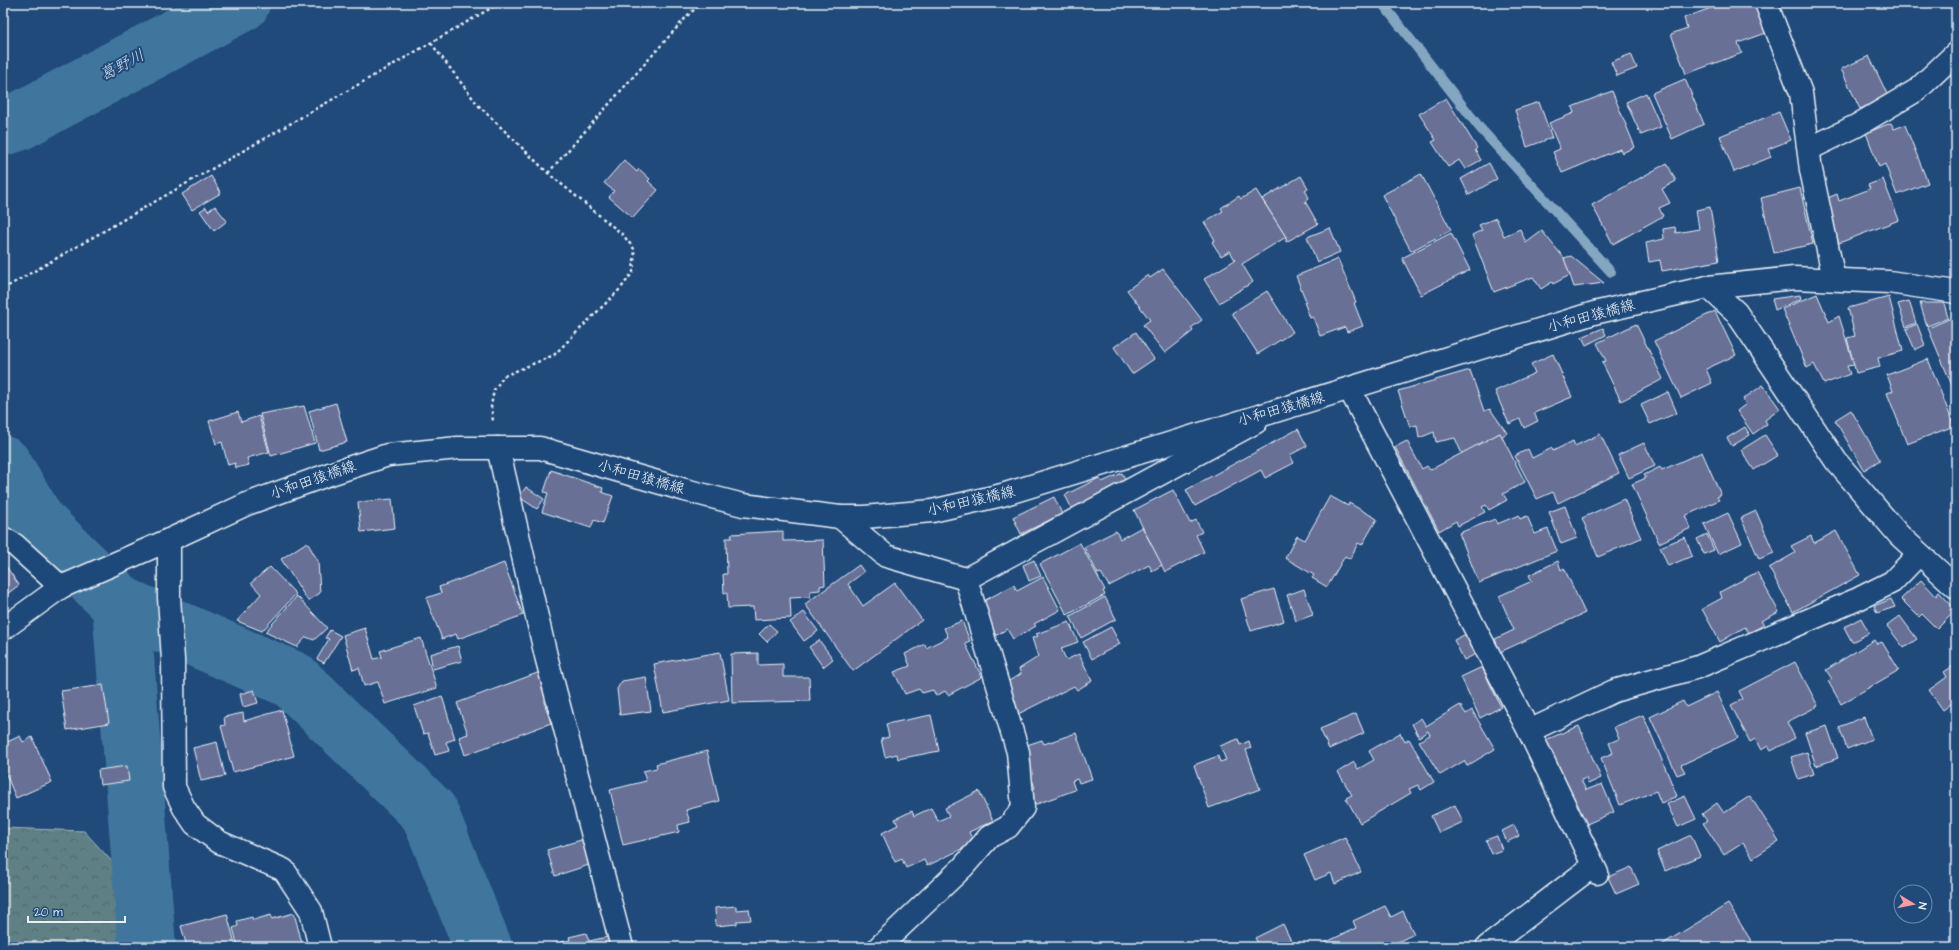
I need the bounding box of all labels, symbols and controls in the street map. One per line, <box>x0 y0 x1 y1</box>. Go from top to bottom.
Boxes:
water label: 葛野川 <box>96 44 148 86</box>
street label: 小和田猿橋線 <box>1545 294 1637 338</box>
street label: 小和田猿橋線 <box>1235 387 1327 431</box>
street label: 小和田猿橋線 <box>267 455 359 505</box>
street label: 小和田猿橋線 <box>595 455 687 499</box>
street label: 小和田猿橋線 <box>925 481 1017 521</box>
north arrow <box>1893 884 1933 924</box>
scale bar <box>28 898 125 924</box>
text: N <box>1914 901 1930 910</box>
text: 20 m <box>34 904 63 921</box>

